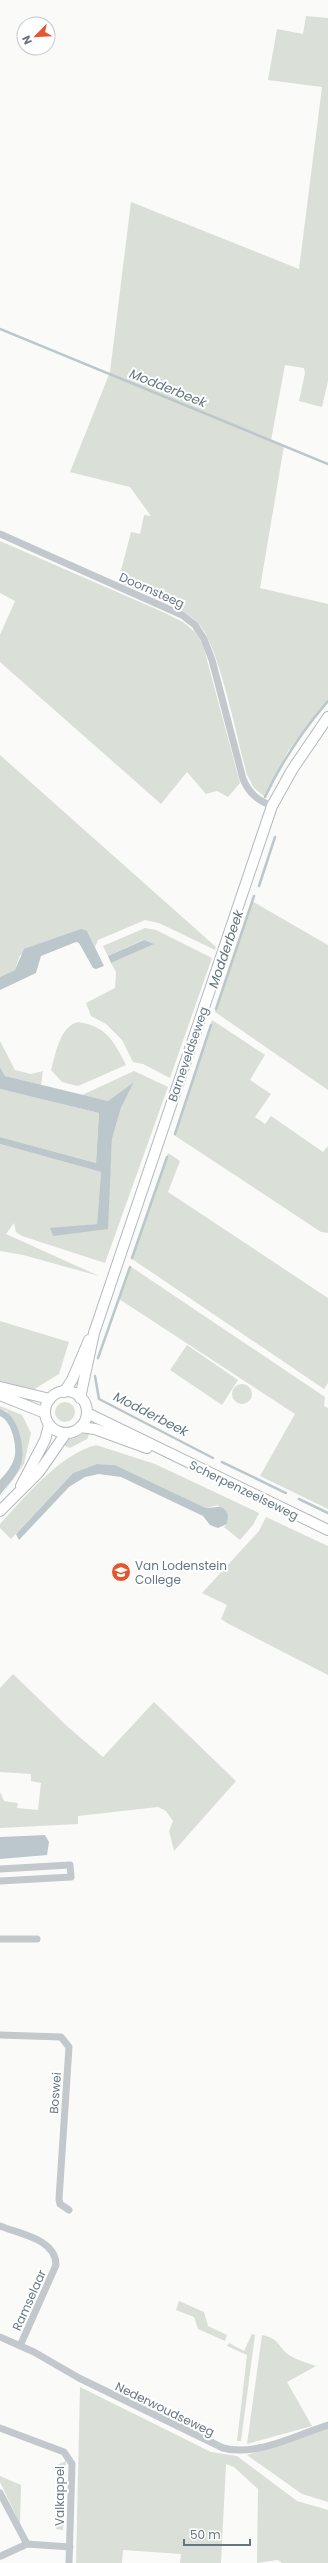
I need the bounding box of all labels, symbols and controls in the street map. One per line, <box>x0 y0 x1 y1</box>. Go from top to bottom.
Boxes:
north arrow <box>16 16 56 56</box>
text: N <box>18 33 36 47</box>
water label: Modderbeek <box>127 364 211 413</box>
street label: Doornsteeg <box>117 568 187 612</box>
water label: Modderbeek <box>204 906 249 991</box>
street label: Barneveldseweg <box>164 1004 212 1104</box>
water label: Modderbeek <box>110 1387 193 1442</box>
street label: Scherpenzeelseweg <box>187 1456 301 1524</box>
place label: Van Lodenstein College <box>135 1557 227 1588</box>
school or university icon: Van Lodenstein College <box>110 1561 132 1583</box>
street label: Boswei <box>45 2072 65 2114</box>
street label: Ramselaar <box>8 2266 50 2333</box>
street label: Nederwoudseweg <box>113 2378 217 2440</box>
street label: Valkappel <box>51 2466 68 2526</box>
scale bar <box>184 2521 250 2547</box>
text: 50 m <box>190 2526 221 2543</box>

